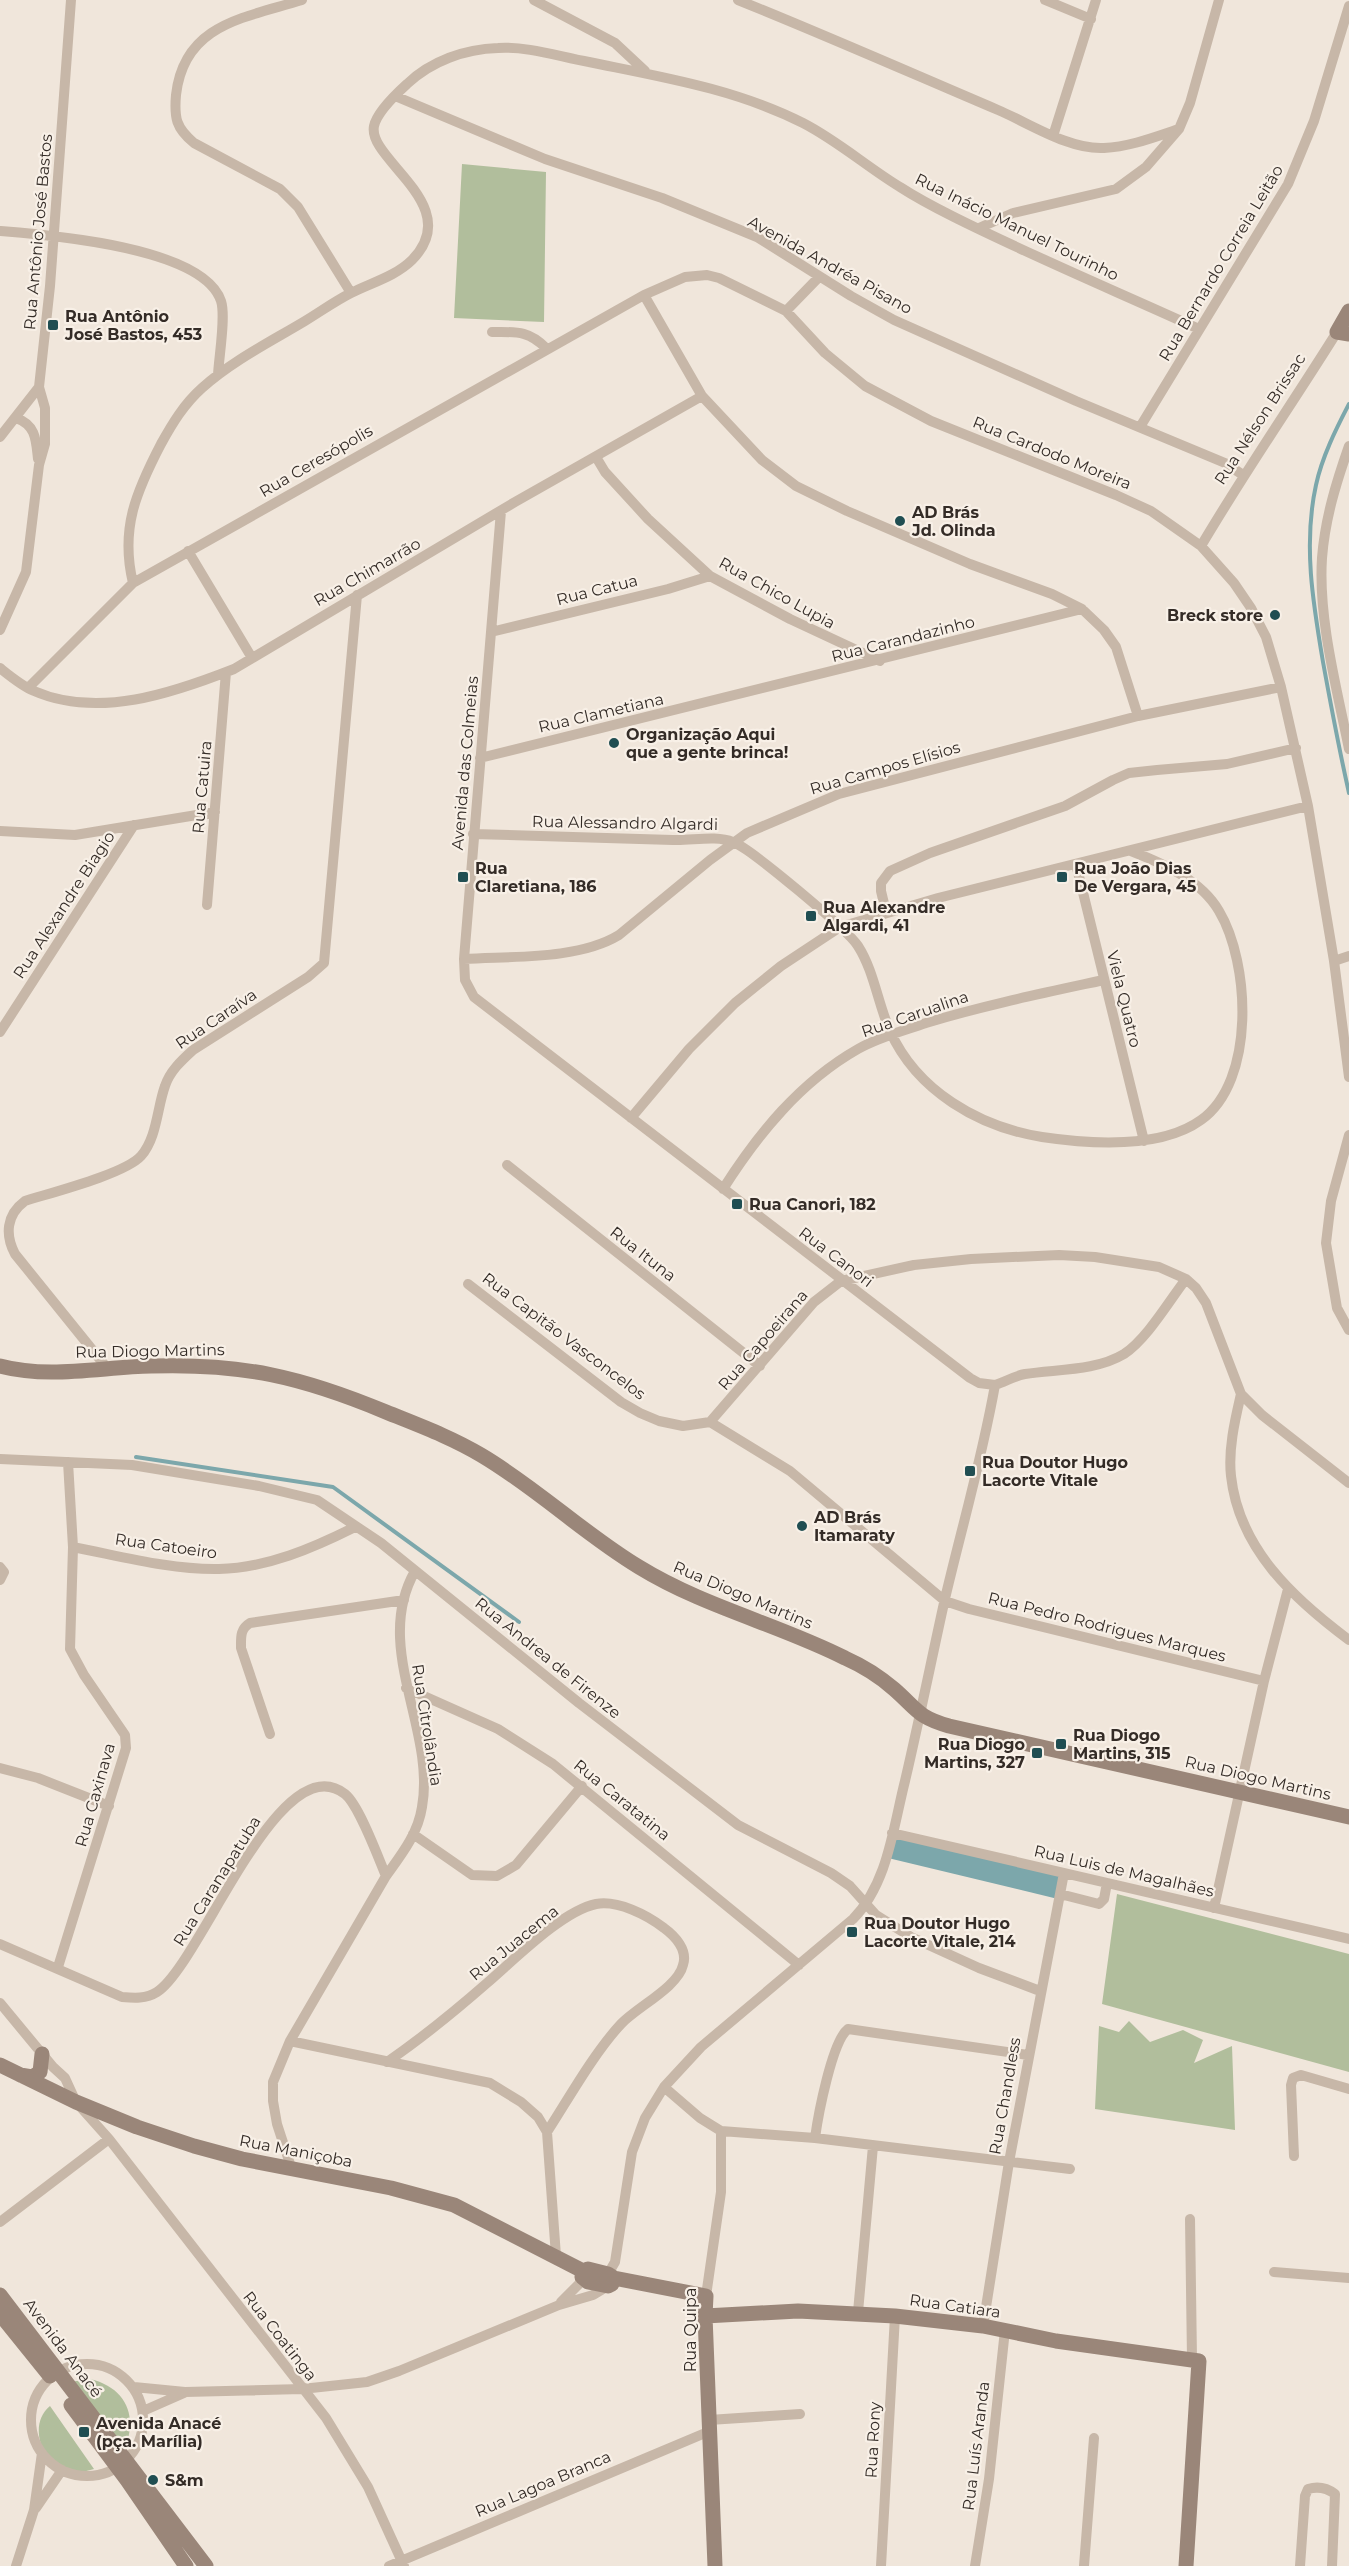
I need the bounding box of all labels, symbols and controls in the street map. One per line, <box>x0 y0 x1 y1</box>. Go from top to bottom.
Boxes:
street label: Rua Antônio José Bastos <box>20 133 56 331</box>
street label: Rua Bernardo Correia Leitão <box>1155 161 1287 365</box>
street label: Rua Inácio Manuel Tourinho <box>912 169 1122 285</box>
street label: Avenida Andréa Pisano <box>744 212 916 318</box>
place label: Rua Antônio José Bastos, 453 <box>64 307 202 344</box>
marker: Rua Antônio José Bastos, 453 <box>46 318 60 332</box>
street label: Rua Nélson Brissac <box>1210 350 1310 488</box>
street label: Rua Cardodo Moreira <box>970 412 1134 494</box>
street label: Rua Ceresópolis <box>256 421 376 501</box>
place label: AD Brás Jd. Olinda <box>911 503 996 540</box>
marker: AD Brás Jd. Olinda <box>893 514 907 528</box>
street label: Rua Chimarrão <box>310 534 424 610</box>
street label: Rua Chico Lupia <box>715 553 839 633</box>
street label: Rua Catua <box>554 571 640 609</box>
place label: Breck store <box>1167 606 1263 625</box>
marker: Breck store <box>1268 608 1282 622</box>
street label: Rua Carandazinho <box>829 612 977 666</box>
street label: Avenida das Colmeias <box>448 675 482 851</box>
street label: Rua Clametiana <box>536 689 666 737</box>
place label: Organização Aqui que a gente brinca! <box>626 725 789 762</box>
marker: Organização Aqui que a gente brinca! <box>607 736 621 750</box>
street label: Rua Campos Elísios <box>808 737 963 799</box>
street label: Rua Catuira <box>188 740 216 834</box>
street label: Rua Alessandro Algardi <box>532 812 718 834</box>
street label: Rua Alexandre Biagio <box>9 828 119 982</box>
place label: Rua Claretiana, 186 <box>475 859 596 896</box>
place label: Rua João Dias De Vergara, 45 <box>1074 859 1197 896</box>
marker: Rua Claretiana, 186 <box>456 870 470 884</box>
marker: Rua João Dias De Vergara, 45 <box>1055 870 1069 884</box>
place label: Rua Alexandre Algardi, 41 <box>822 898 945 935</box>
marker: Rua Alexandre Algardi, 41 <box>804 909 818 923</box>
street label: Viela Quatro <box>1103 949 1145 1049</box>
street label: Rua Caraíva <box>172 985 260 1053</box>
street label: Rua Carualina <box>859 987 971 1041</box>
place label: Rua Canori, 182 <box>749 1195 876 1214</box>
marker: Rua Canori, 182 <box>730 1197 744 1211</box>
street label: Rua Ituna <box>606 1222 680 1286</box>
street label: Rua Canori <box>795 1223 877 1291</box>
street label: Rua Capitão Vasconcelos <box>479 1268 649 1404</box>
street label: Rua Capoeirana <box>714 1286 812 1394</box>
street label: Rua Diogo Martins <box>75 1340 225 1362</box>
place label: Rua Doutor Hugo Lacorte Vitale <box>982 1453 1128 1490</box>
marker: Rua Doutor Hugo Lacorte Vitale <box>963 1464 977 1478</box>
place label: AD Brás Itamaraty <box>813 1508 895 1545</box>
marker: AD Brás Itamaraty <box>795 1519 809 1533</box>
street label: Rua Catoeiro <box>114 1529 218 1563</box>
street label: Rua Diogo Martins <box>670 1557 816 1633</box>
street label: Rua Pedro Rodrigues Marques <box>986 1588 1228 1666</box>
street label: Rua Andrea de Firenze <box>471 1593 625 1723</box>
street label: Rua Citrolândia <box>408 1663 446 1787</box>
place label: Rua Diogo Martins, 315 <box>1073 1726 1171 1763</box>
place label: Rua Diogo Martins, 327 <box>924 1735 1025 1772</box>
marker: Rua Diogo Martins, 315 <box>1054 1737 1068 1751</box>
street label: Rua Caxinava <box>71 1741 119 1849</box>
marker: Rua Diogo Martins, 327 <box>1030 1746 1044 1760</box>
street label: Rua Diogo Martins <box>1183 1752 1333 1804</box>
street label: Rua Caratatina <box>570 1755 674 1845</box>
street label: Rua Caranapatuba <box>169 1812 265 1950</box>
street label: Rua Luis de Magalhães <box>1032 1841 1216 1901</box>
street label: Rua Juacema <box>466 1901 562 1985</box>
place label: Rua Doutor Hugo Lacorte Vitale, 214 <box>864 1914 1016 1951</box>
marker: Rua Doutor Hugo Lacorte Vitale, 214 <box>845 1925 859 1939</box>
street label: Rua Chandless <box>985 2036 1025 2156</box>
street label: Rua Maniçoba <box>238 2131 354 2171</box>
street label: Rua Coatinga <box>239 2287 321 2385</box>
street label: Rua Quipa <box>681 2288 700 2372</box>
street label: Rua Catiara <box>908 2290 1002 2322</box>
street label: Avenida Anacé <box>20 2295 106 2401</box>
street label: Rua Luís Aranda <box>959 2380 993 2512</box>
street label: Rua Rony <box>862 2401 885 2479</box>
place label: Avenida Anacé (pça. Marília) <box>95 2414 221 2452</box>
marker: Avenida Anacé (pça. Marília) <box>77 2425 91 2439</box>
street label: Rua Lagoa Branca <box>472 2447 614 2521</box>
place label: S&m <box>165 2471 204 2490</box>
marker: S&m <box>146 2473 160 2487</box>

